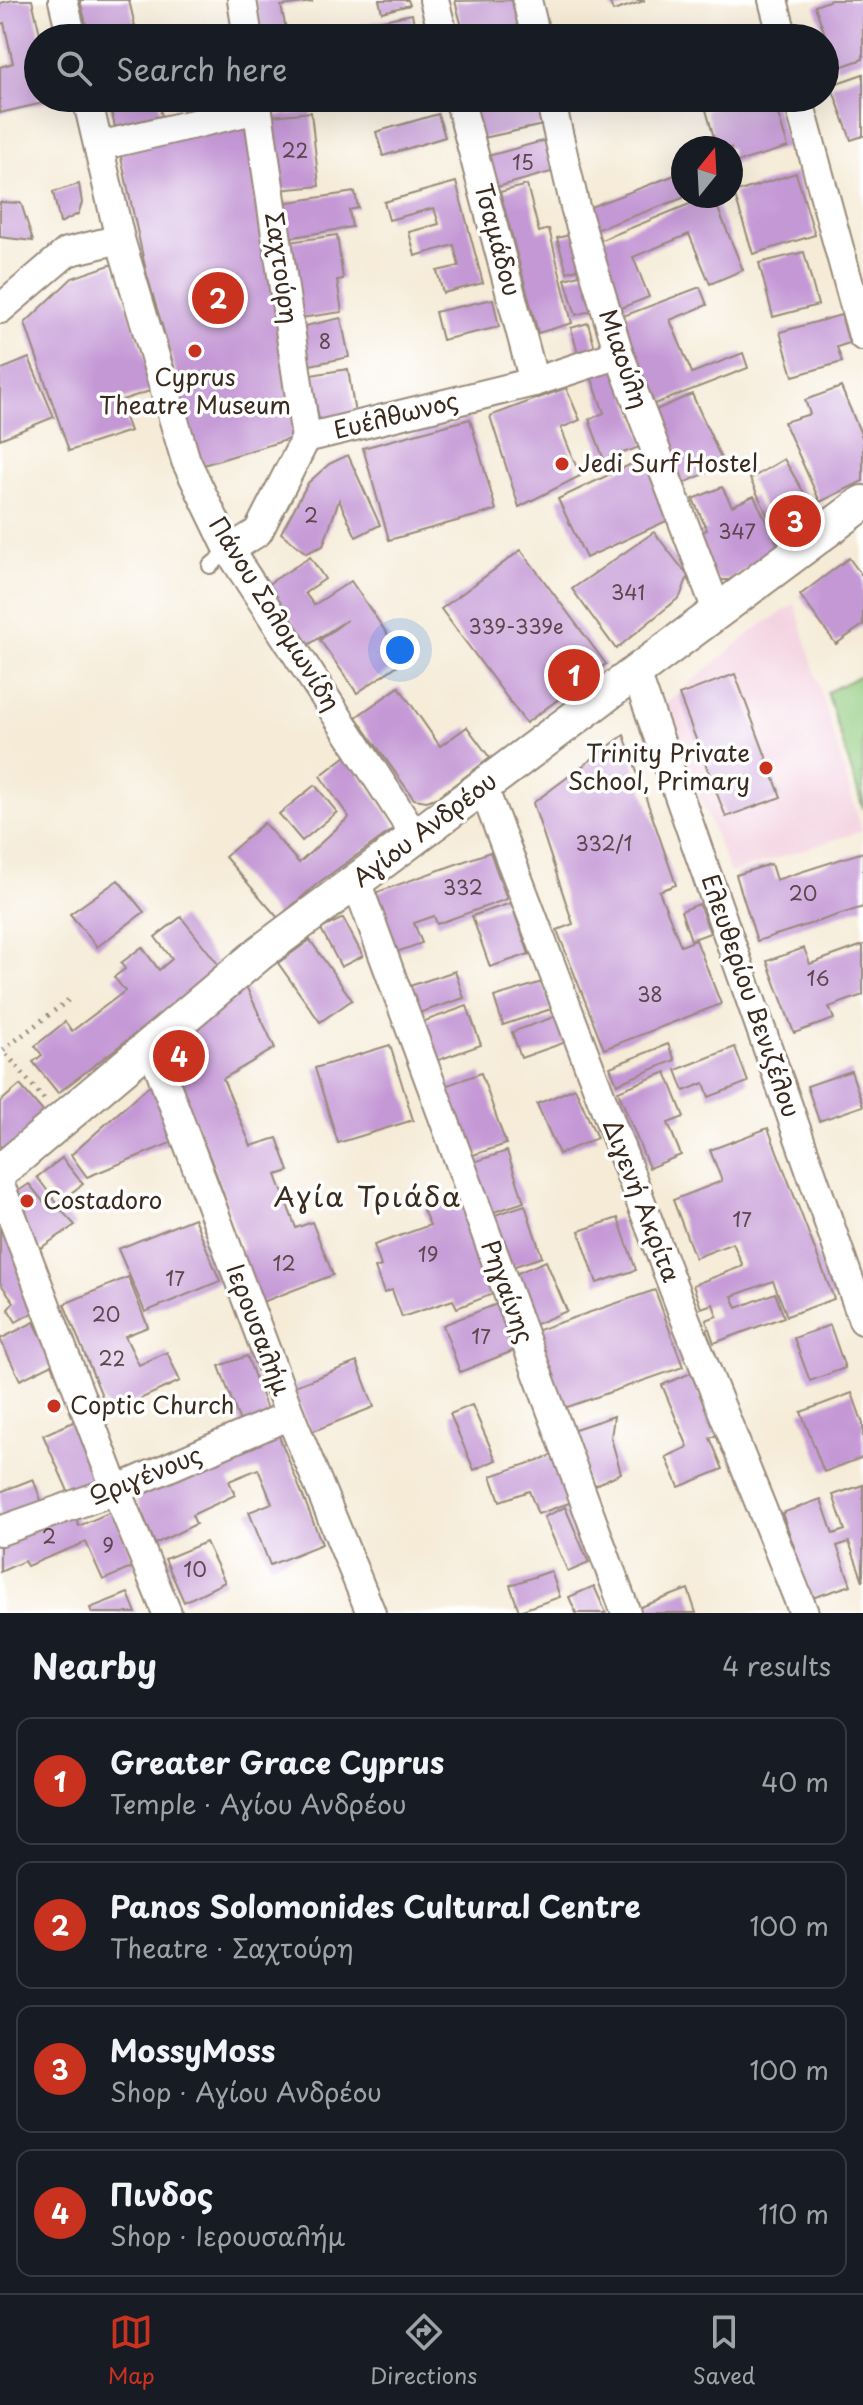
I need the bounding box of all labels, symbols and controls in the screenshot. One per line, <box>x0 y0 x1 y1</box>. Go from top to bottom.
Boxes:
search box <box>24 24 839 112</box>
icon: search <box>52 46 96 90</box>
text: Search here <box>116 46 288 91</box>
house number: 22 <box>282 135 308 165</box>
north arrow <box>671 136 743 208</box>
house number: 15 <box>512 147 534 177</box>
street label: Τσαμάδου <box>467 179 531 300</box>
street label: Σαχτούρη <box>257 210 309 326</box>
pin: 2 <box>192 268 244 328</box>
street label: Μιαούλη <box>591 304 659 413</box>
house number: 8 <box>319 326 331 356</box>
marker: Cyprus Theatre Museum <box>186 342 204 360</box>
place label: Cyprus Theatre Museum <box>99 358 291 422</box>
street label: Ευέλθωνος <box>329 381 462 447</box>
place label: Jedi Surf Hostel <box>578 444 758 480</box>
marker: Jedi Surf Hostel <box>553 455 571 473</box>
pin: 3 <box>769 491 821 551</box>
house number: 2 <box>304 500 318 530</box>
street label: Πάνου Σολομωνίδη <box>201 509 350 717</box>
house number: 347 <box>718 516 756 546</box>
house number: 341 <box>611 577 645 607</box>
house number: 339-339e <box>468 611 564 641</box>
your location <box>380 630 420 670</box>
pin: 1 <box>548 645 600 705</box>
place label: Trinity Private School, Primary <box>568 734 750 798</box>
marker: Trinity Private School, Primary <box>757 759 775 777</box>
street label: Αγίου Ανδρέου <box>344 762 503 895</box>
house number: 332/1 <box>575 828 633 858</box>
street label: Ελευθερίου Βενιζέλου <box>693 869 810 1122</box>
house number: 332 <box>443 872 483 902</box>
house number: 20 <box>789 878 817 908</box>
house number: 16 <box>807 963 830 993</box>
house number: 38 <box>637 979 663 1009</box>
pin: 4 <box>153 1026 205 1086</box>
street label: Διγενή Ακρίτα <box>595 1113 691 1287</box>
district label: Αγία Τριάδα <box>274 1174 462 1217</box>
place label: Costadoro <box>43 1181 162 1217</box>
marker: Costadoro <box>18 1192 36 1210</box>
house number: 17 <box>732 1204 752 1234</box>
street label: Ρηγαίνης <box>474 1235 544 1348</box>
house number: 19 <box>418 1239 438 1269</box>
house number: 12 <box>272 1248 296 1278</box>
street label: Ιερουσαλήμ <box>218 1258 302 1400</box>
house number: 17 <box>165 1263 185 1293</box>
house number: 20 <box>92 1299 120 1329</box>
house number: 17 <box>471 1321 491 1351</box>
house number: 22 <box>99 1343 125 1373</box>
place label: Coptic Church <box>70 1386 234 1422</box>
marker: Coptic Church <box>45 1397 63 1415</box>
street label: Ωριγένους <box>84 1435 207 1513</box>
house number: 2 <box>42 1521 56 1551</box>
house number: 9 <box>102 1530 114 1560</box>
house number: 10 <box>183 1554 207 1584</box>
text: Nearby <box>32 1639 157 1691</box>
text: 4 results <box>722 1646 831 1685</box>
text: Greater Grace Cyprus <box>110 1739 444 1784</box>
text: 1 <box>54 1762 66 1801</box>
text: 40 m <box>761 1762 829 1801</box>
text: Temple · Αγίου Ανδρέου <box>110 1784 407 1823</box>
text: Panos Solomonides Cultural Centre <box>110 1883 641 1928</box>
text: 2 <box>51 1906 69 1945</box>
text: 100 m <box>749 1906 829 1945</box>
text: Theatre · Σαχτούρη <box>110 1928 354 1967</box>
text: MossyMoss <box>110 2027 275 2072</box>
text: 3 <box>51 2050 69 2089</box>
text: 100 m <box>749 2050 829 2089</box>
text: Shop · Αγίου Ανδρέου <box>110 2072 382 2111</box>
text: Πινδος <box>110 2171 213 2216</box>
text: 4 <box>51 2194 69 2233</box>
text: 110 m <box>758 2194 829 2233</box>
text: Shop · Ιερουσαλήμ <box>110 2216 346 2255</box>
tab: Map <box>108 2310 155 2391</box>
tab: Directions <box>370 2310 477 2391</box>
tab: Saved <box>693 2310 755 2391</box>

